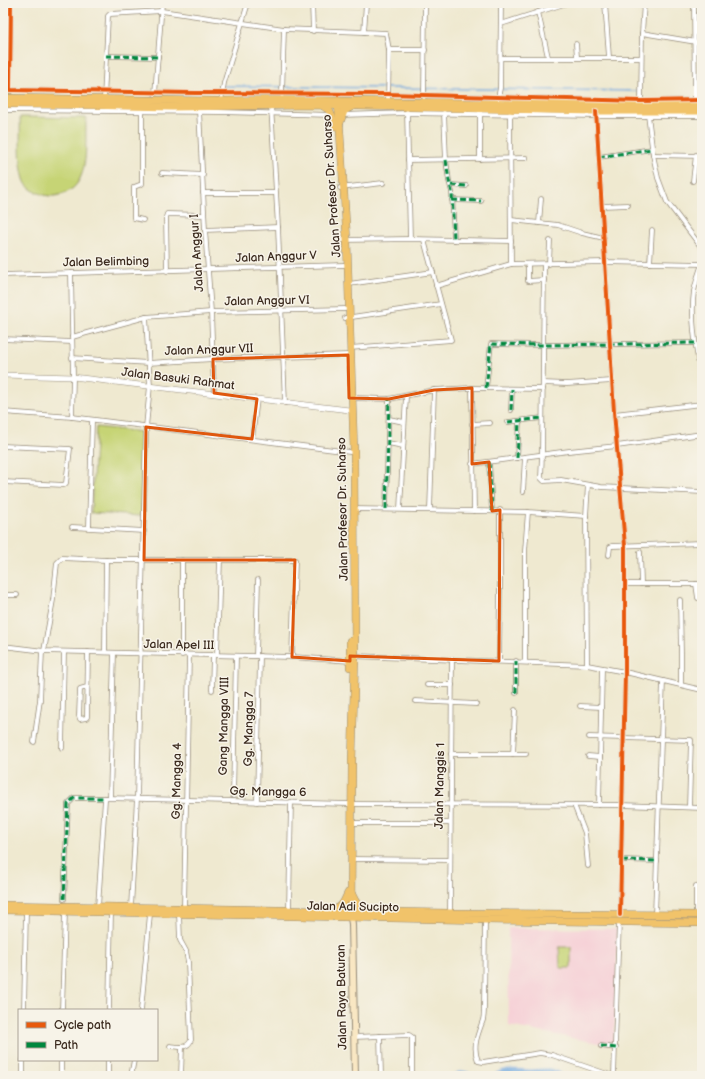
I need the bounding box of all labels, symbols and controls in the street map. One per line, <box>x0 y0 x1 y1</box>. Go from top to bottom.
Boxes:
street label: Jalan Profesor Dr. Suharso <box>320 114 344 258</box>
street label: Jalan Anggur I <box>187 213 207 293</box>
street label: Jalan Anggur V <box>235 248 318 266</box>
street label: Jalan Belimbing <box>63 254 149 270</box>
street label: Jalan Anggur VI <box>224 293 310 309</box>
street label: Jalan Anggur VII <box>164 341 254 359</box>
street label: Jalan Basuki Rahmat <box>120 365 236 393</box>
street label: Jalan Profesor Dr. Suharso <box>334 437 352 581</box>
street label: Jalan Apel III <box>144 637 215 653</box>
street label: Gang Mangga VIII <box>216 676 232 776</box>
street label: Gg. Mangga 7 <box>241 691 257 767</box>
street label: Gg. Mangga 4 <box>169 742 185 819</box>
street label: Jalan Manggis 1 <box>432 743 448 829</box>
street label: Gg. Mangga 6 <box>230 784 306 800</box>
street label: Jalan Adi Sucipto <box>307 899 399 915</box>
street label: Jalan Raya Baturan <box>334 944 350 1050</box>
legend <box>18 1009 158 1061</box>
text: Cycle path <box>54 1018 111 1033</box>
text: Path <box>54 1038 79 1053</box>

